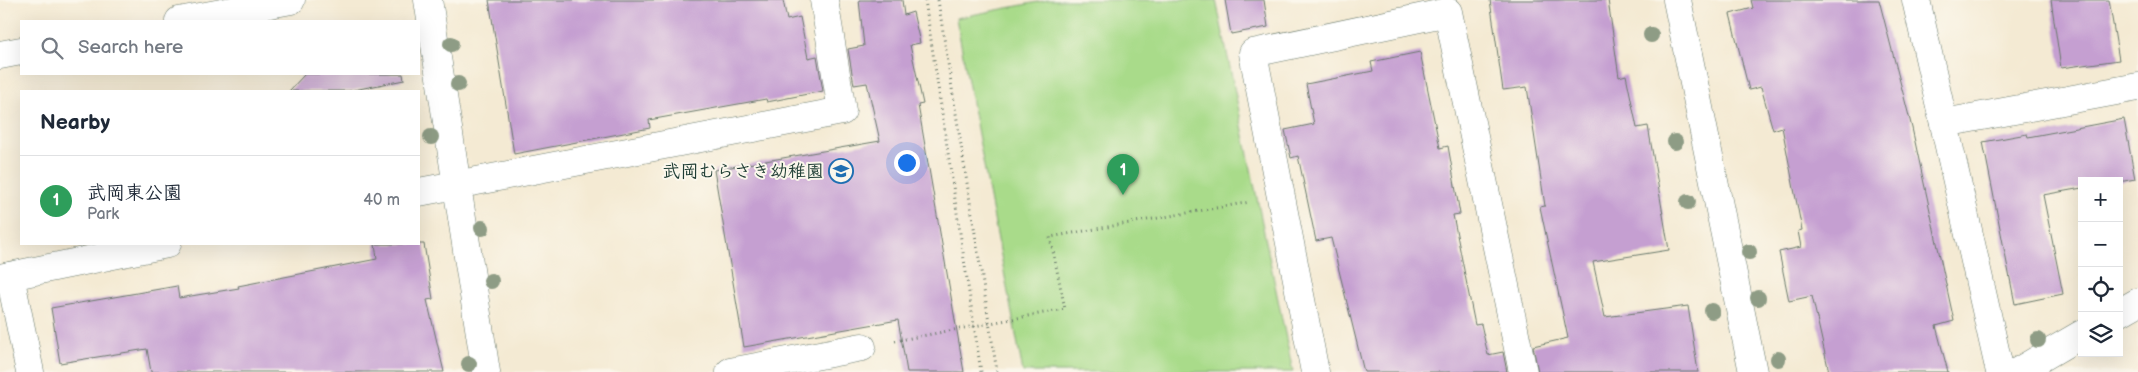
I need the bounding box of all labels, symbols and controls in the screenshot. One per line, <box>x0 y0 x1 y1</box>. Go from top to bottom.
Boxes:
search box <box>20 20 420 75</box>
icon: search <box>38 34 66 62</box>
text: Search here <box>78 36 183 59</box>
text: Nearby <box>40 110 110 135</box>
your location <box>894 150 920 176</box>
pin: 1 <box>1107 154 1139 195</box>
school or university icon: 武岡むらさき幼稚園 <box>828 158 854 184</box>
place label: 武岡むらさき幼稚園 <box>662 161 824 182</box>
map controls <box>2078 177 2123 357</box>
button: + <box>2078 177 2123 222</box>
text: 武岡東公園 <box>87 182 182 205</box>
text: 1 <box>53 191 59 210</box>
text: 40 m <box>363 191 400 210</box>
text: Park <box>87 205 119 224</box>
button: − <box>2078 222 2123 267</box>
button: locate <box>2078 267 2123 312</box>
button: layers <box>2078 312 2123 357</box>

